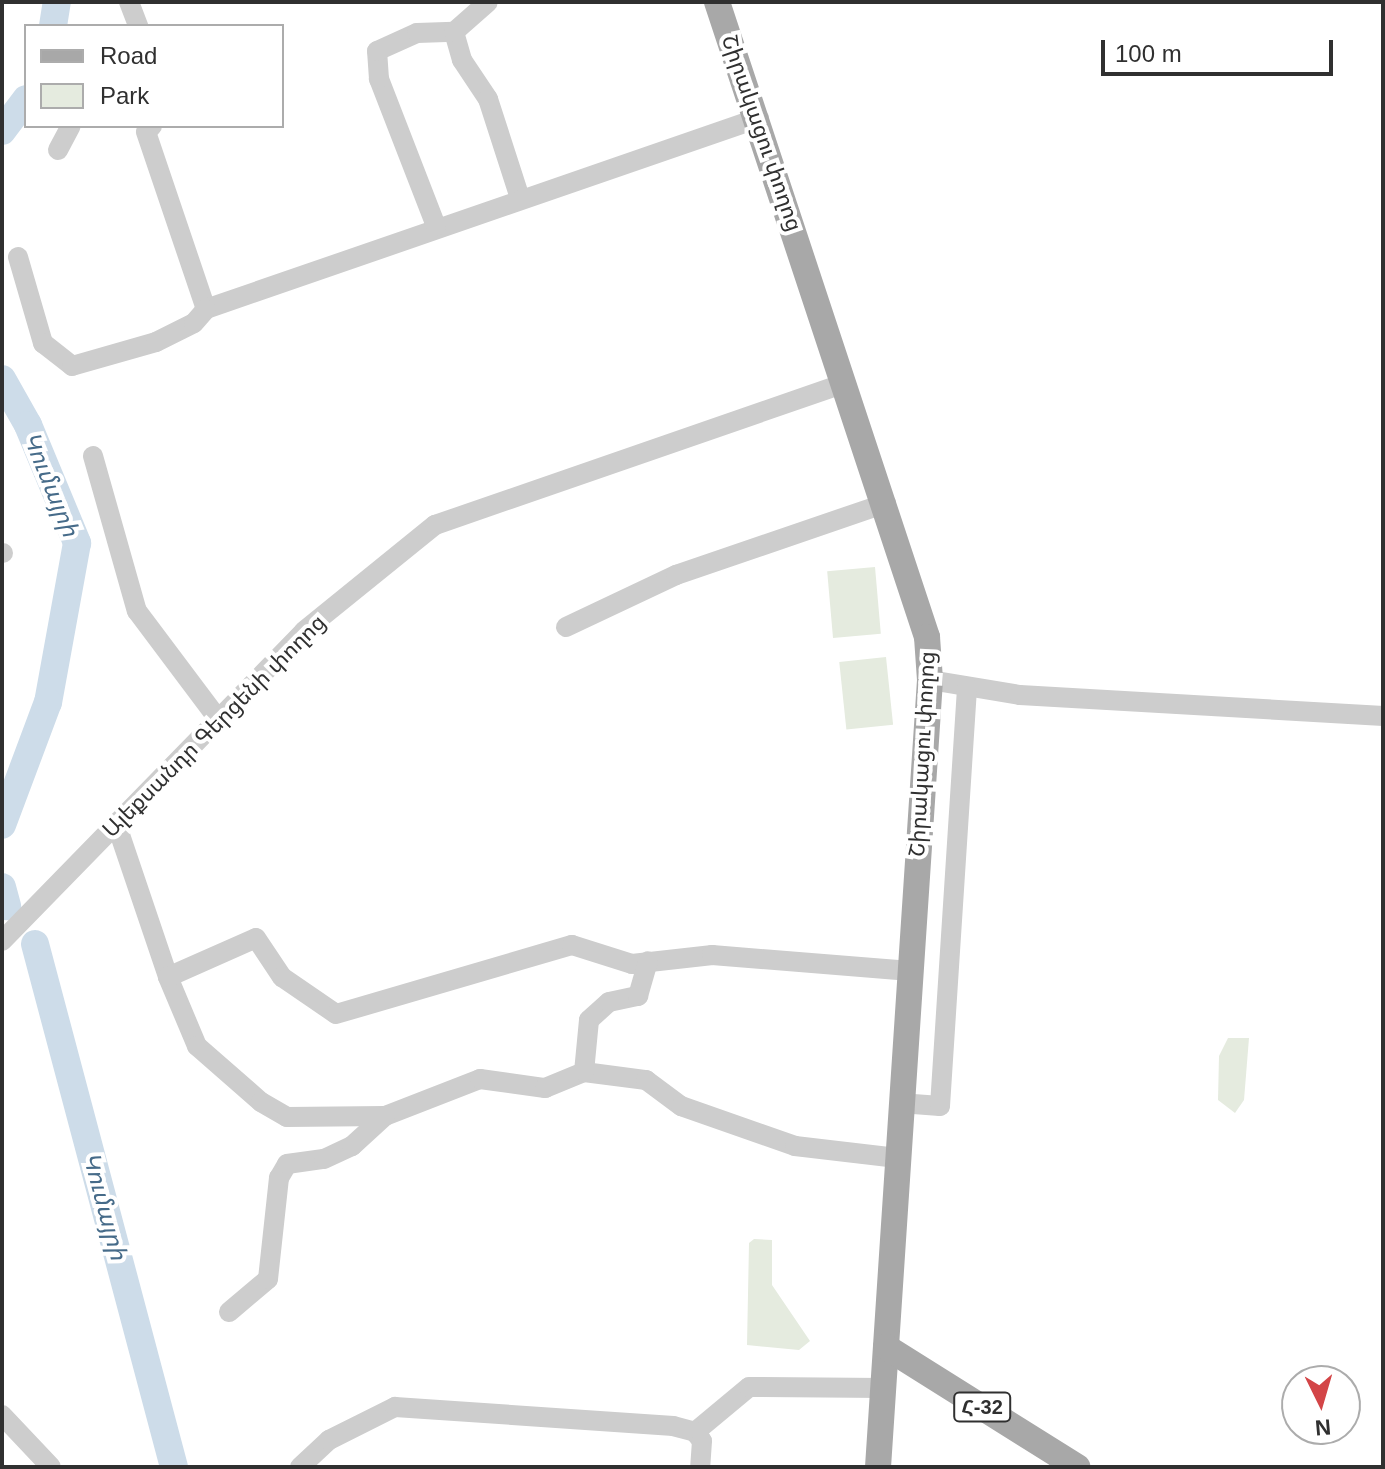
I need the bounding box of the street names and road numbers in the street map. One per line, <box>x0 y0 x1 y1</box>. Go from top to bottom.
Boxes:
street label: Շիրակացու փողոց <box>716 31 808 235</box>
street label: Ալեքսանդր Գերցենի փողոց <box>97 609 331 843</box>
street label: Շիրակացու փողոց <box>903 650 941 858</box>
road number: Հ-32 <box>952 1391 1012 1423</box>

